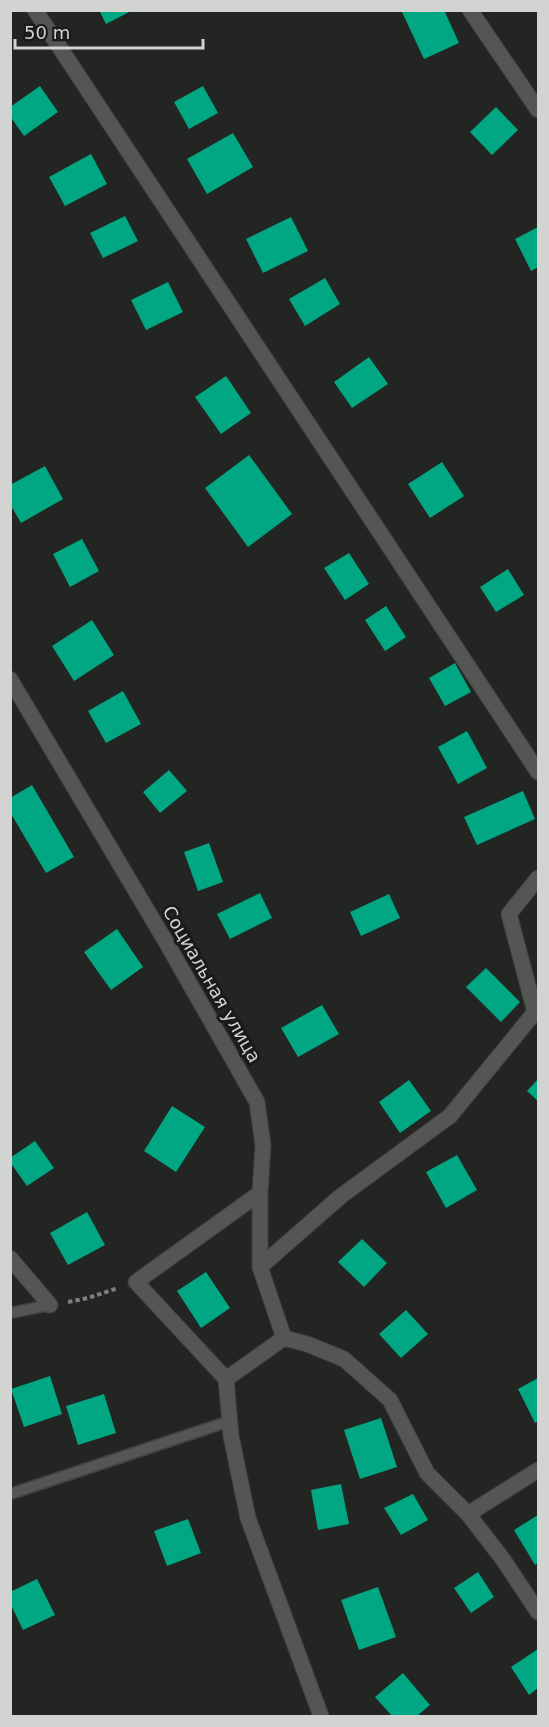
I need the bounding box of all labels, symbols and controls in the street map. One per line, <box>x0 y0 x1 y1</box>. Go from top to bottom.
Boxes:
scale bar <box>15 12 202 50</box>
text: 50 m <box>24 22 70 43</box>
street label: Социальная улица <box>159 902 265 1066</box>

